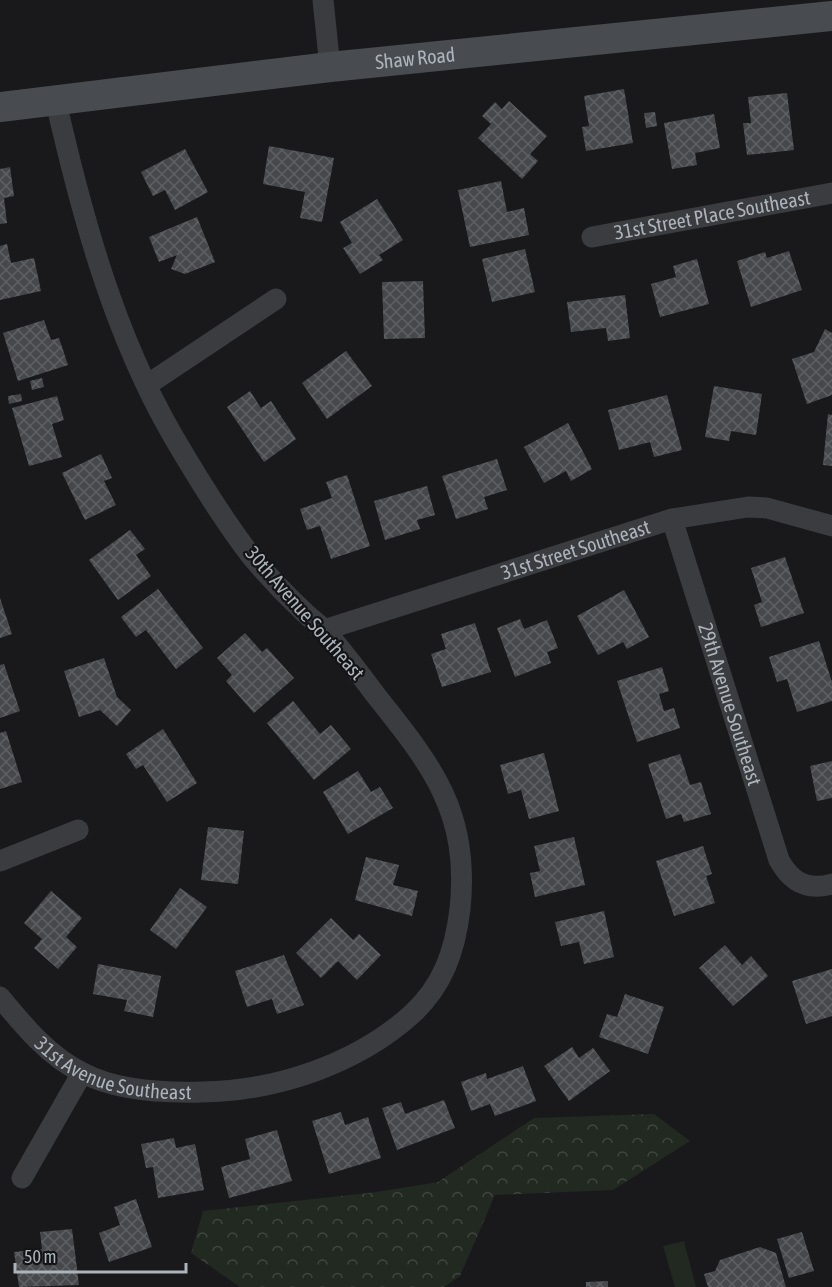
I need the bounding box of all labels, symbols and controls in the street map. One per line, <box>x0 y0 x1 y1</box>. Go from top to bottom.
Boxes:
street label: Shaw Road <box>374 42 456 73</box>
street label: 31st Street Place Southeast <box>612 185 812 244</box>
street label: 31st Street Southeast <box>498 515 653 584</box>
street label: 30th Avenue Southeast <box>241 541 370 684</box>
street label: 29th Avenue Southeast <box>694 620 767 788</box>
street label: 31st Avenue Southeast <box>31 1032 192 1103</box>
scale bar <box>15 1236 186 1274</box>
text: 50 m <box>24 1246 56 1267</box>

